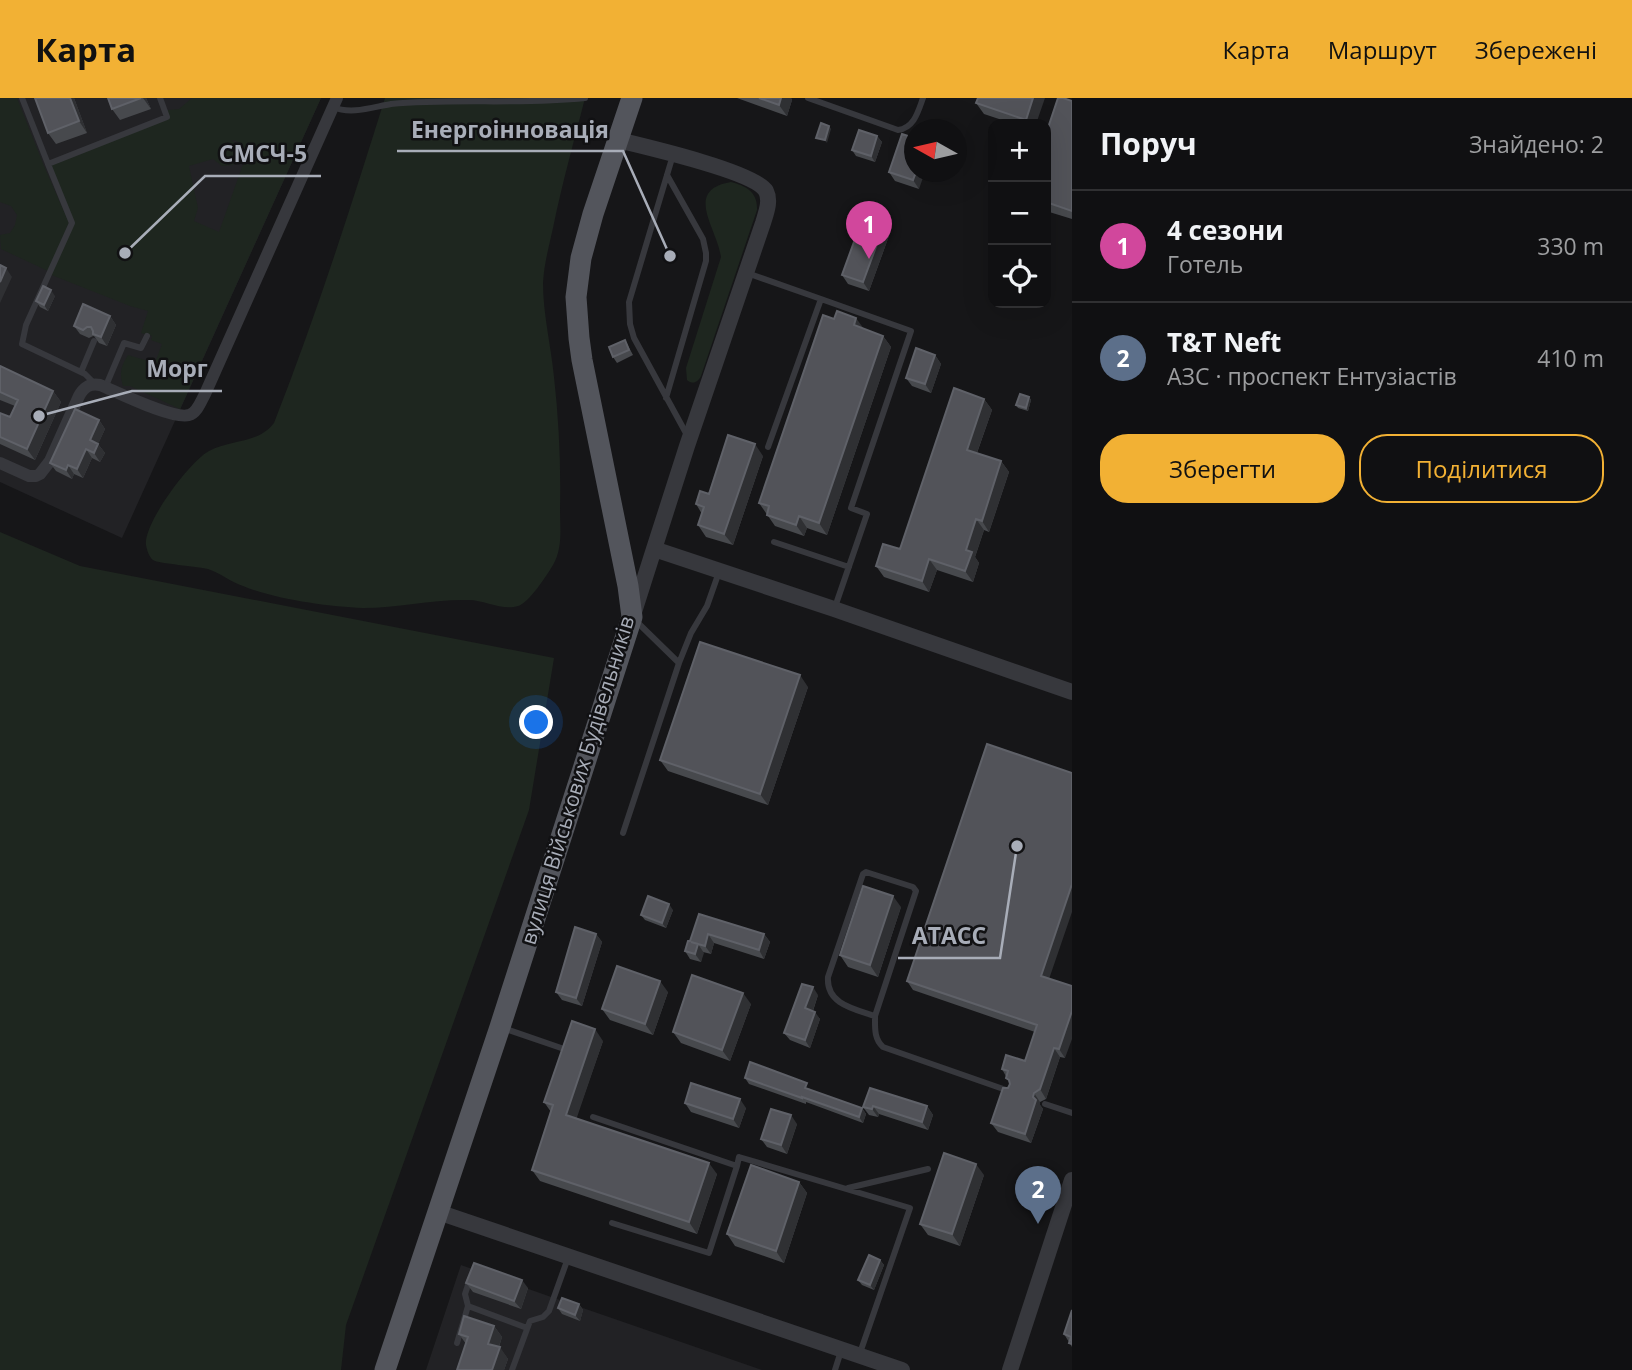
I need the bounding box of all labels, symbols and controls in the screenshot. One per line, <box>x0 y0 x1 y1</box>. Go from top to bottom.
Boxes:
text: Карта <box>35 27 136 72</box>
text: Карта <box>1222 33 1290 66</box>
text: Маршрут <box>1328 33 1437 66</box>
text: Збережені <box>1475 33 1597 66</box>
callout: Енергоінновація <box>397 107 623 151</box>
text: Енергоінновація <box>411 113 609 145</box>
north arrow <box>904 119 967 182</box>
map controls <box>988 119 1051 308</box>
button: + <box>988 119 1051 182</box>
text: Поруч <box>1100 123 1197 164</box>
text: Знайдено: 2 <box>1469 128 1604 160</box>
callout: СМСЧ-5 <box>205 132 321 176</box>
text: СМСЧ-5 <box>219 137 307 169</box>
button: − <box>988 182 1051 245</box>
pin: 1 <box>846 201 892 259</box>
text: 4 сезони <box>1167 212 1284 248</box>
text: 1 <box>1116 230 1130 262</box>
text: 330 m <box>1537 230 1604 262</box>
button: locate <box>988 245 1051 308</box>
text: Готель <box>1167 248 1243 280</box>
text: T&T Neft <box>1167 324 1281 360</box>
text: 2 <box>1116 342 1130 374</box>
text: 410 m <box>1537 342 1604 374</box>
callout: Морг <box>132 347 222 391</box>
text: Морг <box>146 352 208 384</box>
text: АЗС · проспект Ентузіастів <box>1167 360 1457 392</box>
button: Зберегти <box>1100 434 1345 503</box>
button: Поділитися <box>1359 434 1604 503</box>
street label: вулиця Військових Будівельників <box>514 612 640 948</box>
your location <box>519 705 553 739</box>
callout: АТАСС <box>898 914 1000 958</box>
text: АТАСС <box>912 919 986 951</box>
pin: 2 <box>1015 1166 1061 1224</box>

